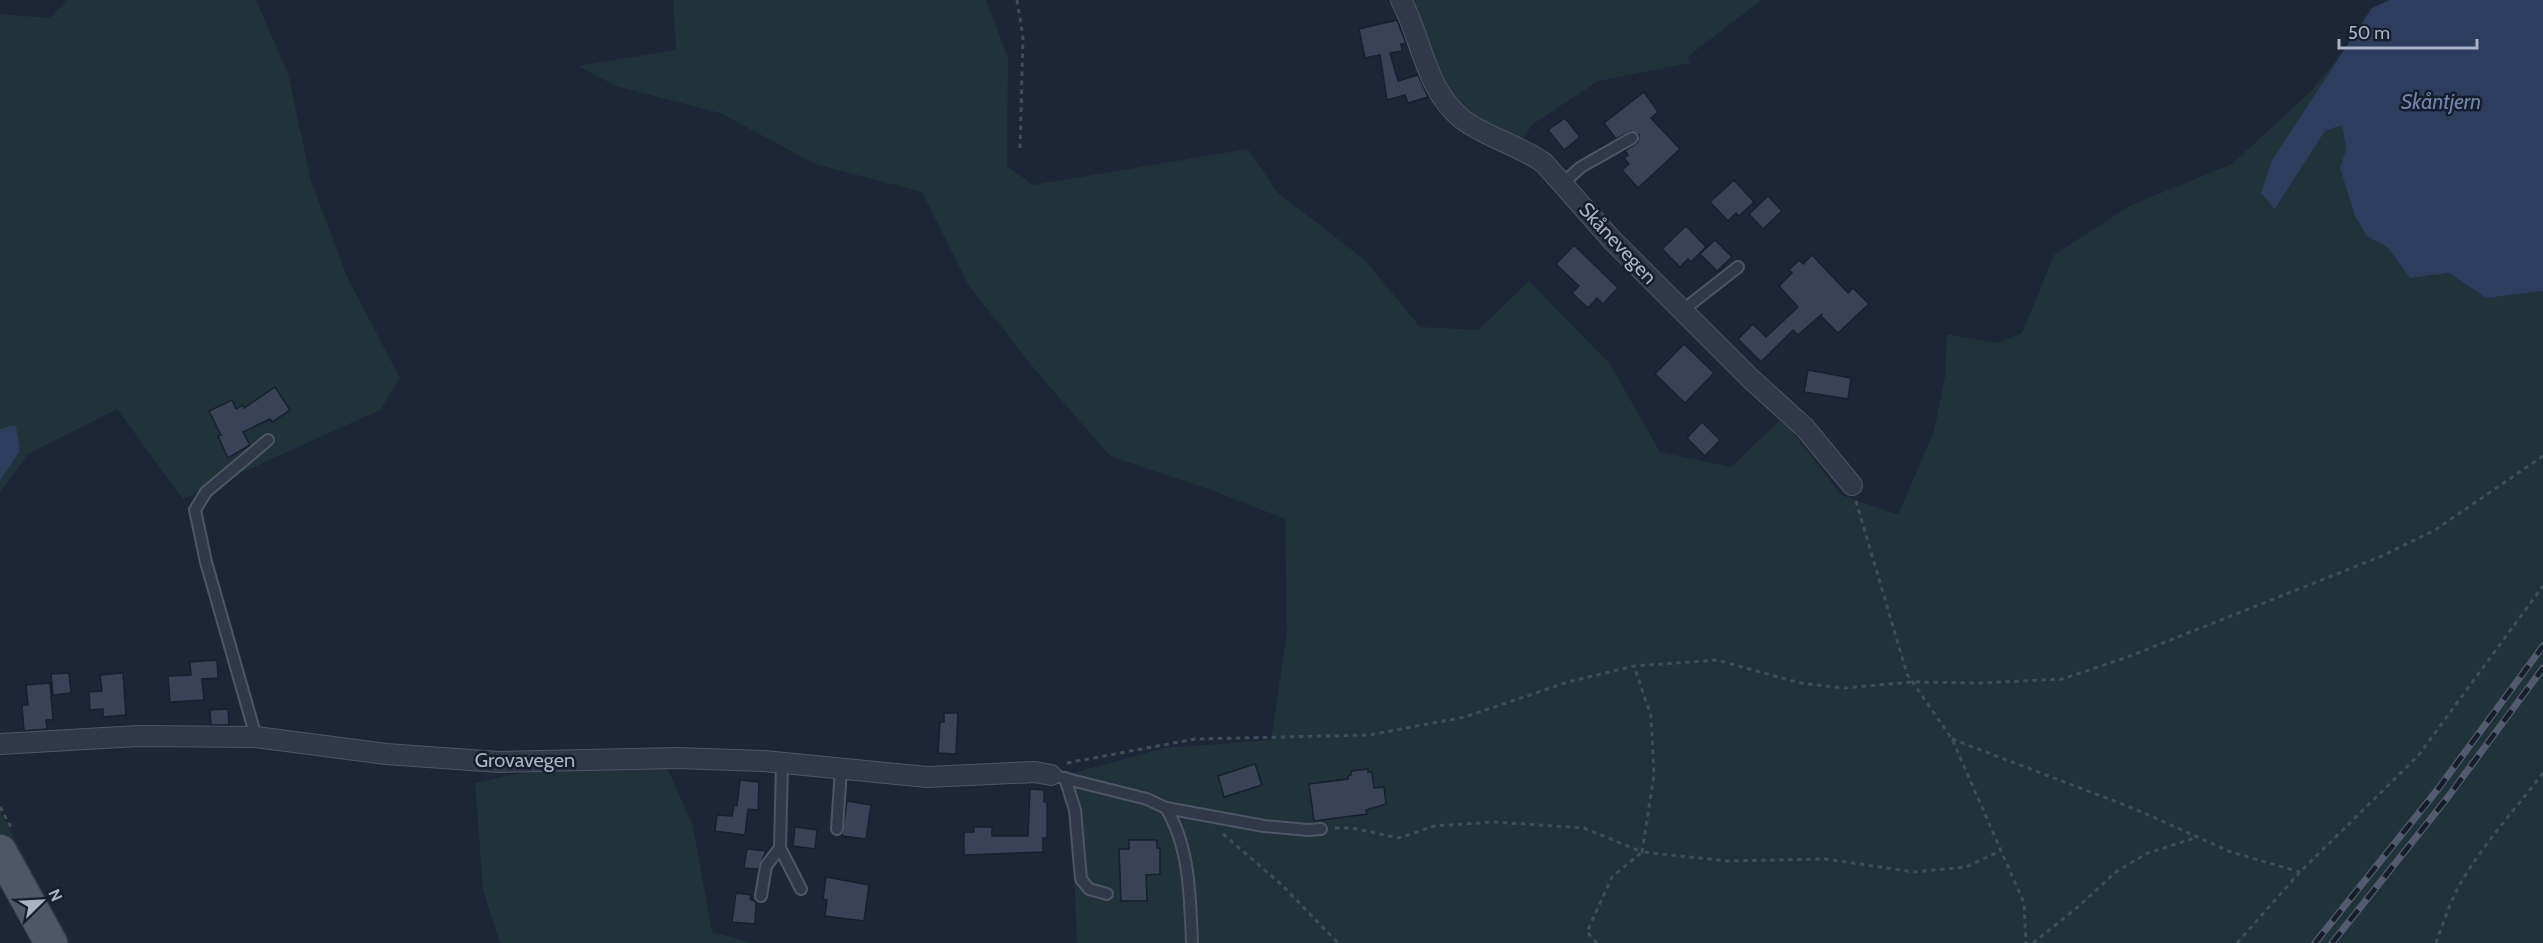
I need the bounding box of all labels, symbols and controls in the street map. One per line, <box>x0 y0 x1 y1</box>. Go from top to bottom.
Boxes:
scale bar <box>2339 12 2477 50</box>
text: 50 m <box>2348 22 2390 44</box>
water label: Skåntjern <box>2401 89 2481 115</box>
street label: Skånevegen <box>1574 197 1662 289</box>
street label: Grovavegen <box>475 748 575 772</box>
north arrow <box>12 871 72 931</box>
text: N <box>44 886 66 904</box>

